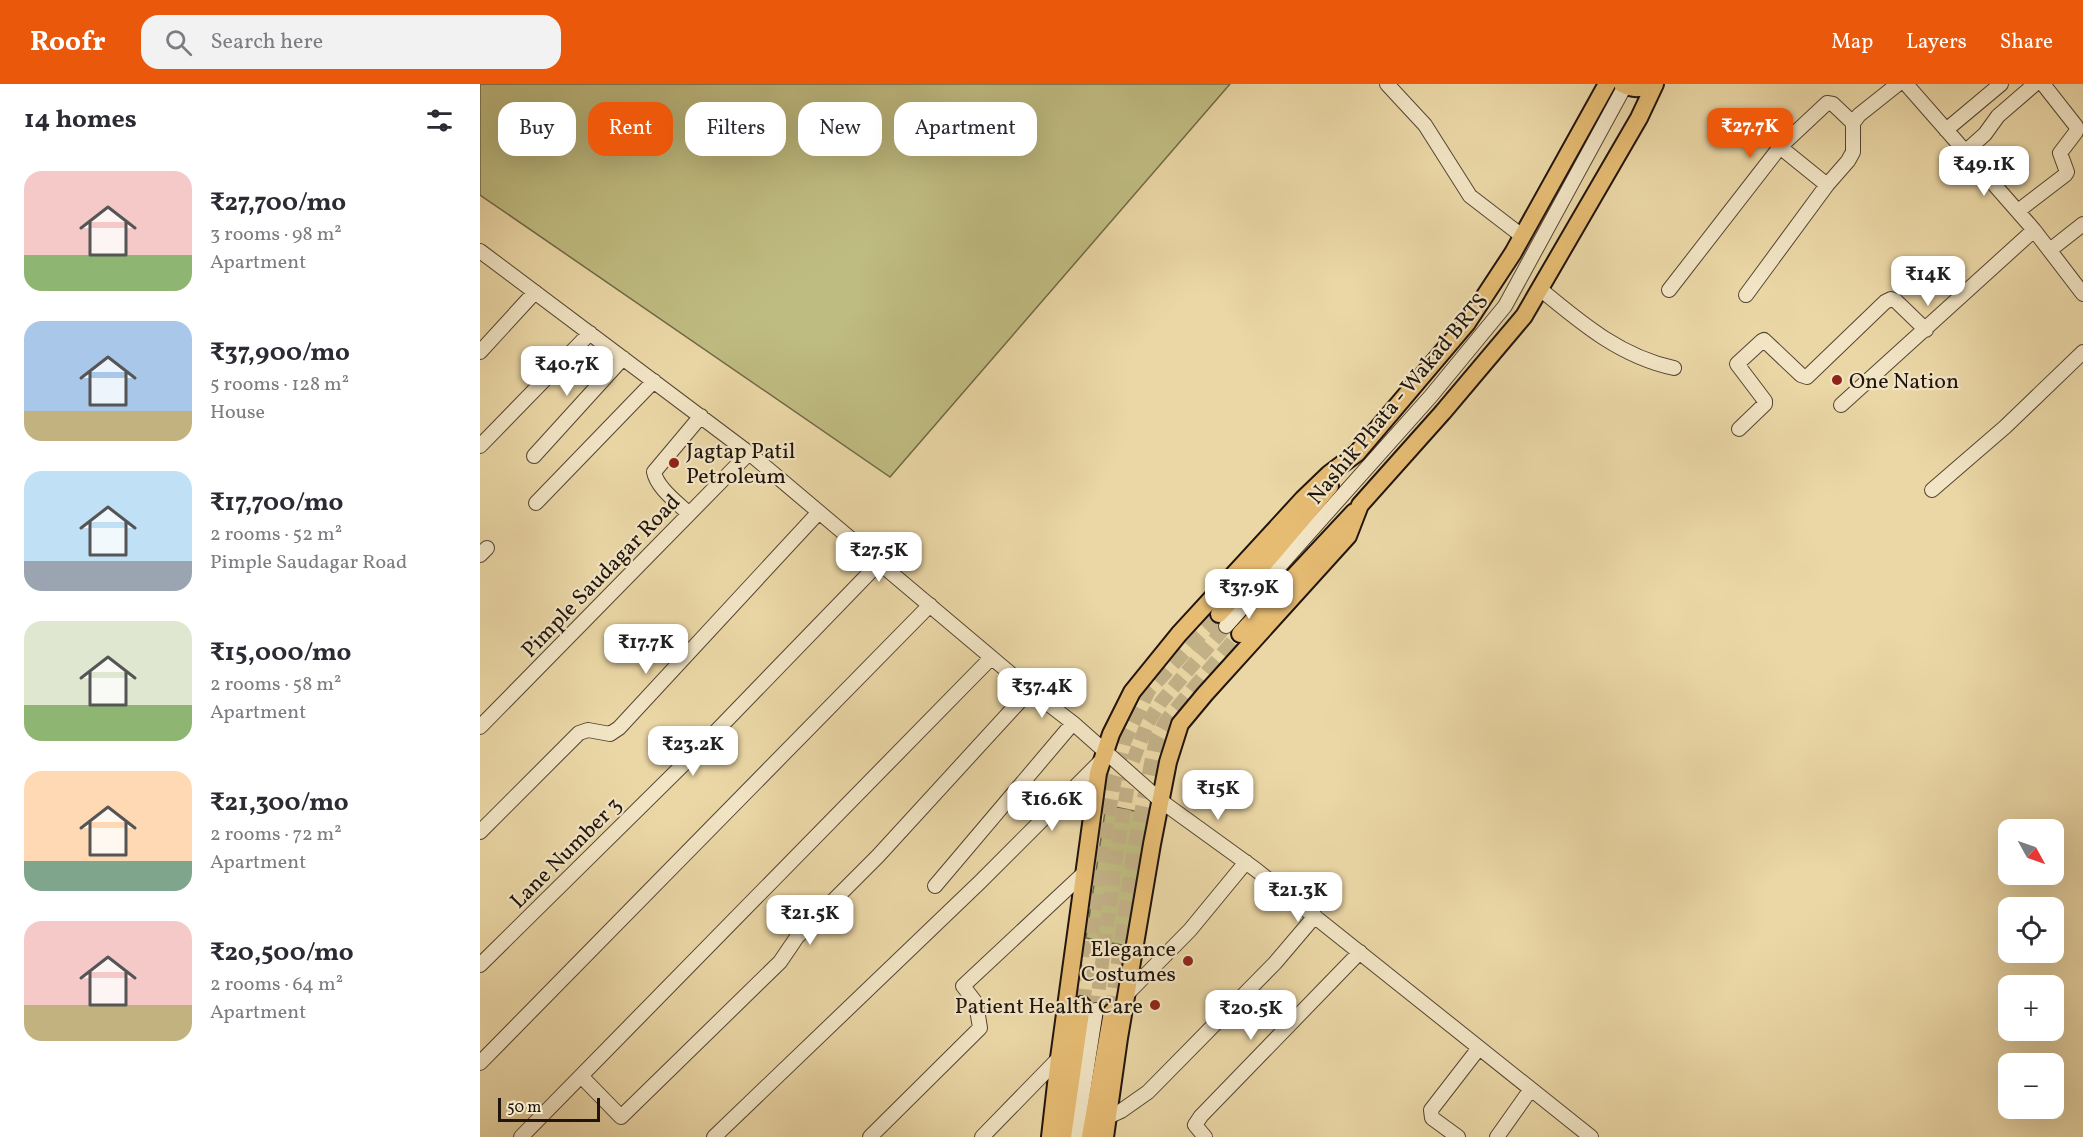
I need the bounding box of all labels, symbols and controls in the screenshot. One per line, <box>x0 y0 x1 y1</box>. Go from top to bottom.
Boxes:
search box <box>141 15 561 69</box>
text: Roofr <box>30 23 105 62</box>
icon: search <box>162 26 195 59</box>
text: Search here <box>210 27 323 58</box>
text: Map <box>1831 28 1873 57</box>
text: Layers <box>1906 28 1967 57</box>
text: Share <box>2000 28 2053 57</box>
text: 14 homes <box>24 102 137 138</box>
chip: Buy <box>498 102 576 156</box>
chip: Rent <box>588 102 673 156</box>
chip: Filters <box>685 102 786 156</box>
chip: New <box>798 102 882 156</box>
chip: Apartment <box>894 102 1037 156</box>
icon: filters <box>423 104 456 137</box>
pin: ₹27.7K <box>1701 108 1799 159</box>
text: ₹27.7K <box>1721 113 1779 141</box>
pin: ₹49.1K <box>1935 146 2033 197</box>
text: ₹49.1K <box>1953 151 2015 179</box>
text: ₹27,700/mo <box>210 185 346 221</box>
icon: home <box>72 195 144 267</box>
text: 3 rooms · 98 m² <box>210 221 342 249</box>
text: Apartment <box>210 249 306 277</box>
pin: ₹14K <box>1892 256 1964 307</box>
text: ₹14K <box>1905 261 1951 289</box>
street label: Nashik Phata - Wakad BRTS <box>1301 287 1497 512</box>
text: ₹37,900/mo <box>210 335 350 371</box>
icon: home <box>72 345 144 417</box>
pin: ₹40.7K <box>518 346 616 397</box>
text: ₹40.7K <box>535 351 599 379</box>
place label: One Nation <box>1849 367 1959 398</box>
text: 5 rooms · 128 m² <box>210 371 349 399</box>
marker: One Nation <box>1830 373 1844 387</box>
text: House <box>210 399 265 427</box>
place label: Jagtap Patil Petroleum <box>686 437 795 493</box>
marker: Jagtap Patil Petroleum <box>667 456 681 470</box>
text: ₹17,700/mo <box>210 485 343 521</box>
street label: Pimple Saudagar Road <box>515 488 688 666</box>
icon: home <box>72 495 144 567</box>
text: 2 rooms · 52 m² <box>210 521 342 549</box>
pin: ₹27.5K <box>830 532 928 583</box>
text: ₹27.5K <box>850 537 908 565</box>
text: Pimple Saudagar Road <box>210 549 407 577</box>
pin: ₹37.9K <box>1200 569 1298 620</box>
text: ₹37.9K <box>1219 574 1279 602</box>
pin: ₹17.7K <box>597 624 695 675</box>
text: ₹17.7K <box>618 629 674 657</box>
text: ₹15,000/mo <box>210 635 351 671</box>
icon: home <box>72 645 144 717</box>
pin: ₹37.4K <box>993 668 1091 719</box>
text: 2 rooms · 58 m² <box>210 671 341 699</box>
text: ₹37.4K <box>1011 673 1073 701</box>
text: Apartment <box>210 699 306 727</box>
pin: ₹23.2K <box>644 726 742 777</box>
text: ₹23.2K <box>662 731 724 759</box>
pin: ₹15K <box>1182 770 1254 821</box>
text: ₹15K <box>1196 775 1240 803</box>
pin: ₹16.6K <box>1003 781 1101 832</box>
text: ₹21,300/mo <box>210 785 349 821</box>
text: ₹16.6K <box>1021 786 1083 814</box>
street label: Lane Number 3 <box>504 791 630 917</box>
icon: home <box>72 795 144 867</box>
north arrow <box>1998 819 2064 885</box>
map controls <box>1998 819 2064 1119</box>
text: 2 rooms · 72 m² <box>210 821 342 849</box>
text: Apartment <box>210 849 306 877</box>
pin: ₹21.3K <box>1249 872 1347 923</box>
text: ₹21.3K <box>1268 877 1328 905</box>
pin: ₹21.5K <box>761 895 859 946</box>
button: locate <box>1998 897 2064 963</box>
text: ₹21.5K <box>780 900 840 928</box>
text: ₹20,500/mo <box>210 935 354 971</box>
place label: Elegance Costumes <box>1081 935 1176 991</box>
icon: home <box>72 945 144 1017</box>
marker: Elegance Costumes <box>1181 954 1195 968</box>
text: 2 rooms · 64 m² <box>210 971 343 999</box>
button: + <box>1998 975 2064 1041</box>
pin: ₹20.5K <box>1202 990 1300 1041</box>
place label: Patient Health Care <box>955 992 1143 1023</box>
text: ₹20.5K <box>1219 995 1283 1023</box>
marker: Patient Health Care <box>1148 998 1162 1012</box>
text: Apartment <box>210 999 306 1027</box>
button: − <box>1998 1053 2064 1119</box>
scale bar <box>498 1095 600 1122</box>
text: 50 m <box>507 1097 541 1119</box>

